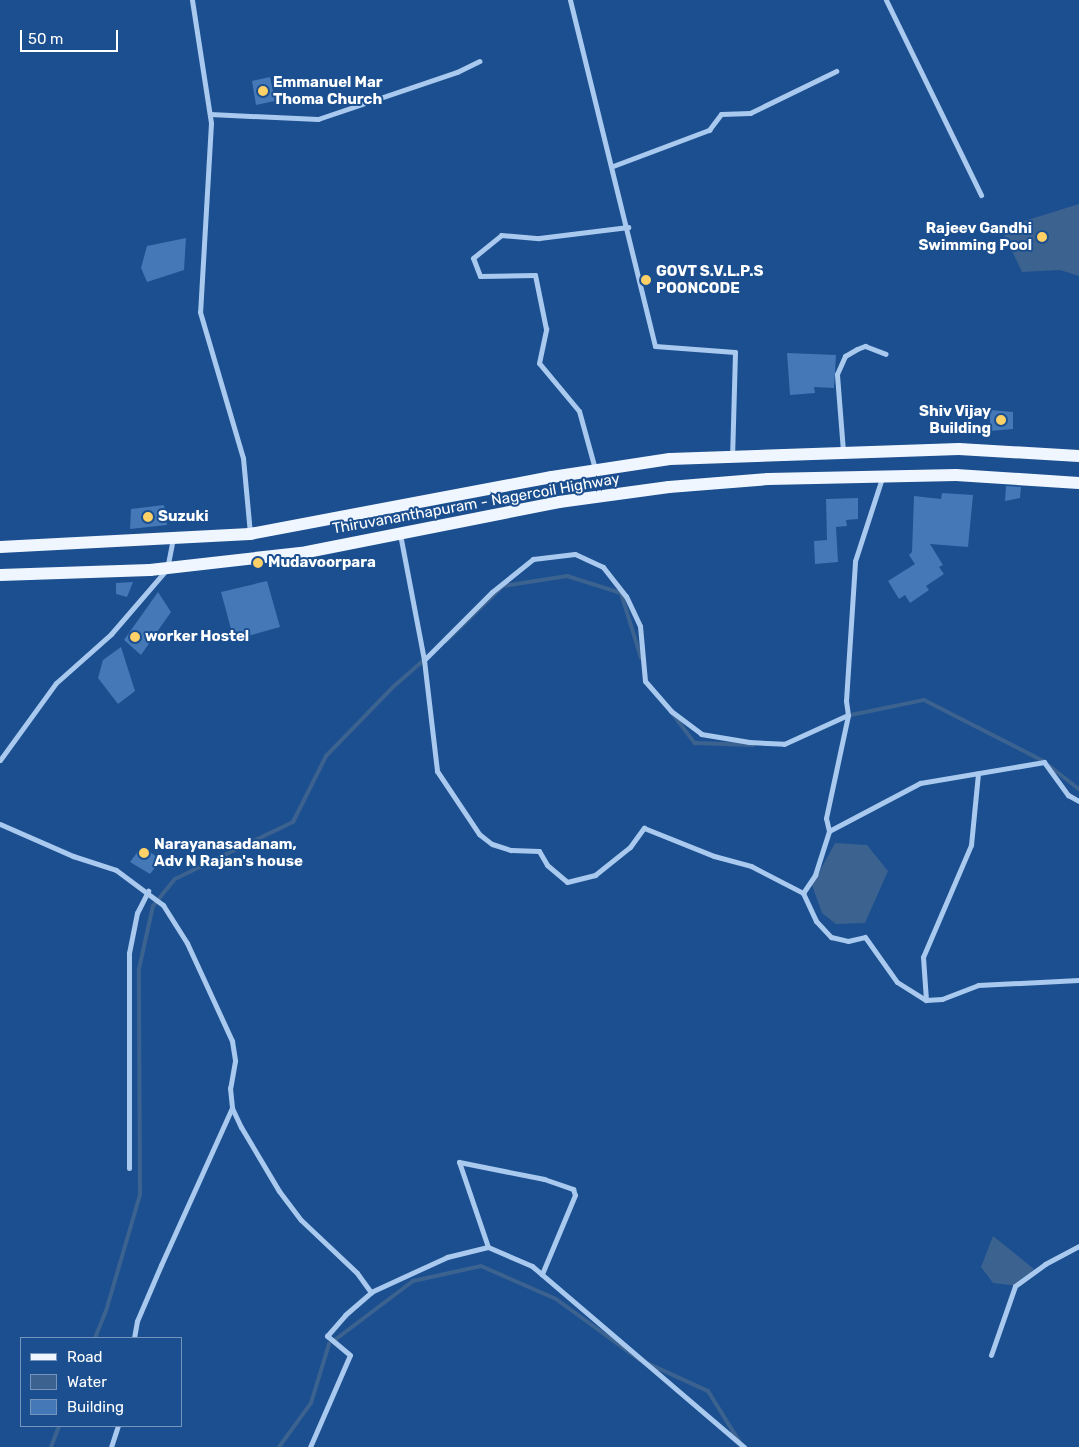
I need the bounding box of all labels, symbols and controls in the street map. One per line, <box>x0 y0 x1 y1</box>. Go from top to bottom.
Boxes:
scale bar <box>22 20 120 52</box>
text: 50 m <box>28 30 63 48</box>
place label: Emmanuel Mar Thoma Church <box>273 73 383 108</box>
marker: Emmanuel Mar Thoma Church <box>257 85 269 97</box>
place label: Rajeev Gandhi Swimming Pool <box>918 219 1032 254</box>
marker: Rajeev Gandhi Swimming Pool <box>1036 231 1048 243</box>
place label: GOVT S.V.L.P.S POONCODE <box>656 262 764 297</box>
marker: GOVT S.V.L.P.S POONCODE <box>640 274 652 286</box>
place label: Shiv Vijay Building <box>918 402 991 437</box>
marker: Shiv Vijay Building <box>995 414 1007 426</box>
street label: Thiruvananthapuram - Nagercoil Highway <box>331 470 621 538</box>
place label: Suzuki <box>158 508 209 526</box>
marker: Suzuki <box>142 511 154 523</box>
place label: Mudavoorpara <box>268 554 376 572</box>
marker: Mudavoorpara <box>252 557 264 569</box>
place label: worker Hostel <box>145 628 249 646</box>
marker: worker Hostel <box>129 631 141 643</box>
place label: Narayanasadanam, Adv N Rajan's house <box>154 835 303 870</box>
marker: Narayanasadanam, Adv N Rajan's house <box>138 847 150 859</box>
legend <box>20 1337 182 1427</box>
text: Road <box>67 1348 103 1366</box>
text: Water <box>67 1373 107 1391</box>
text: Building <box>67 1398 124 1416</box>

